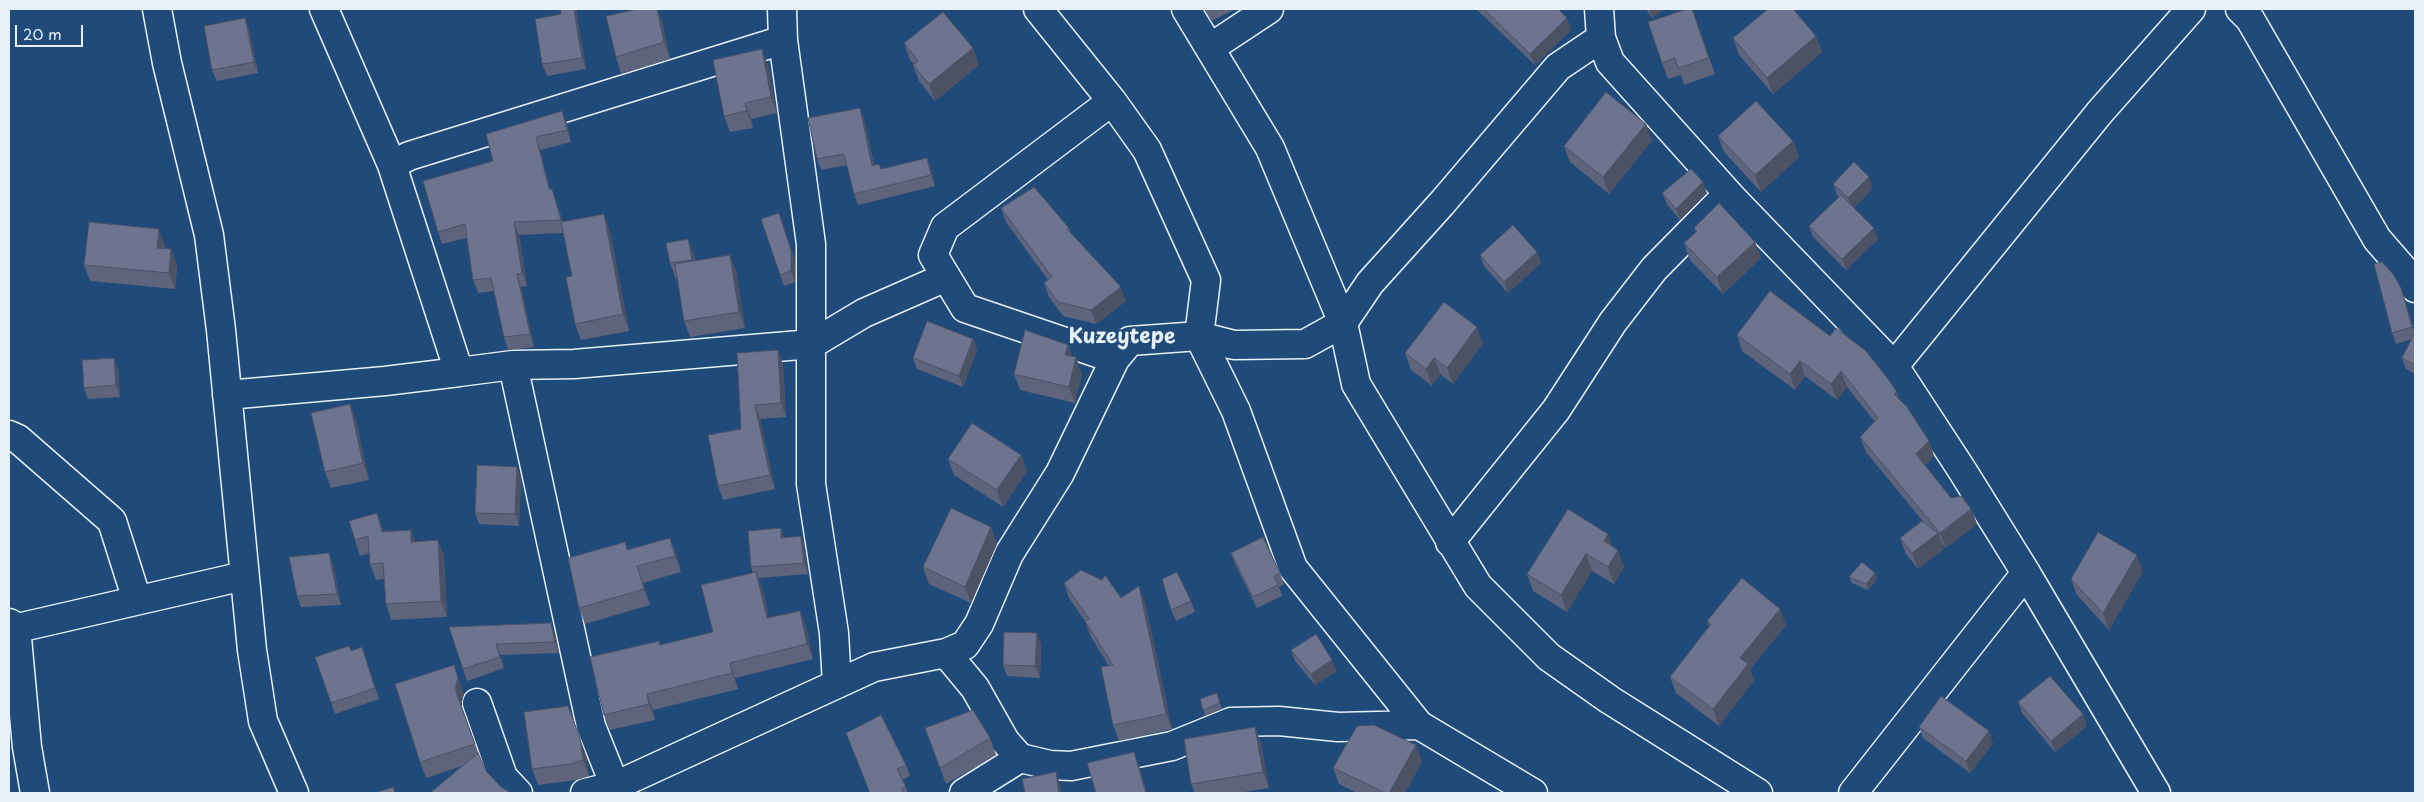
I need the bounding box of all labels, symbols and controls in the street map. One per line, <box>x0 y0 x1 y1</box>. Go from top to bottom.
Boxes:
scale bar <box>18 15 85 47</box>
text: 20 m <box>23 22 62 45</box>
district label: Kuzeytepe <box>1069 324 1175 350</box>

